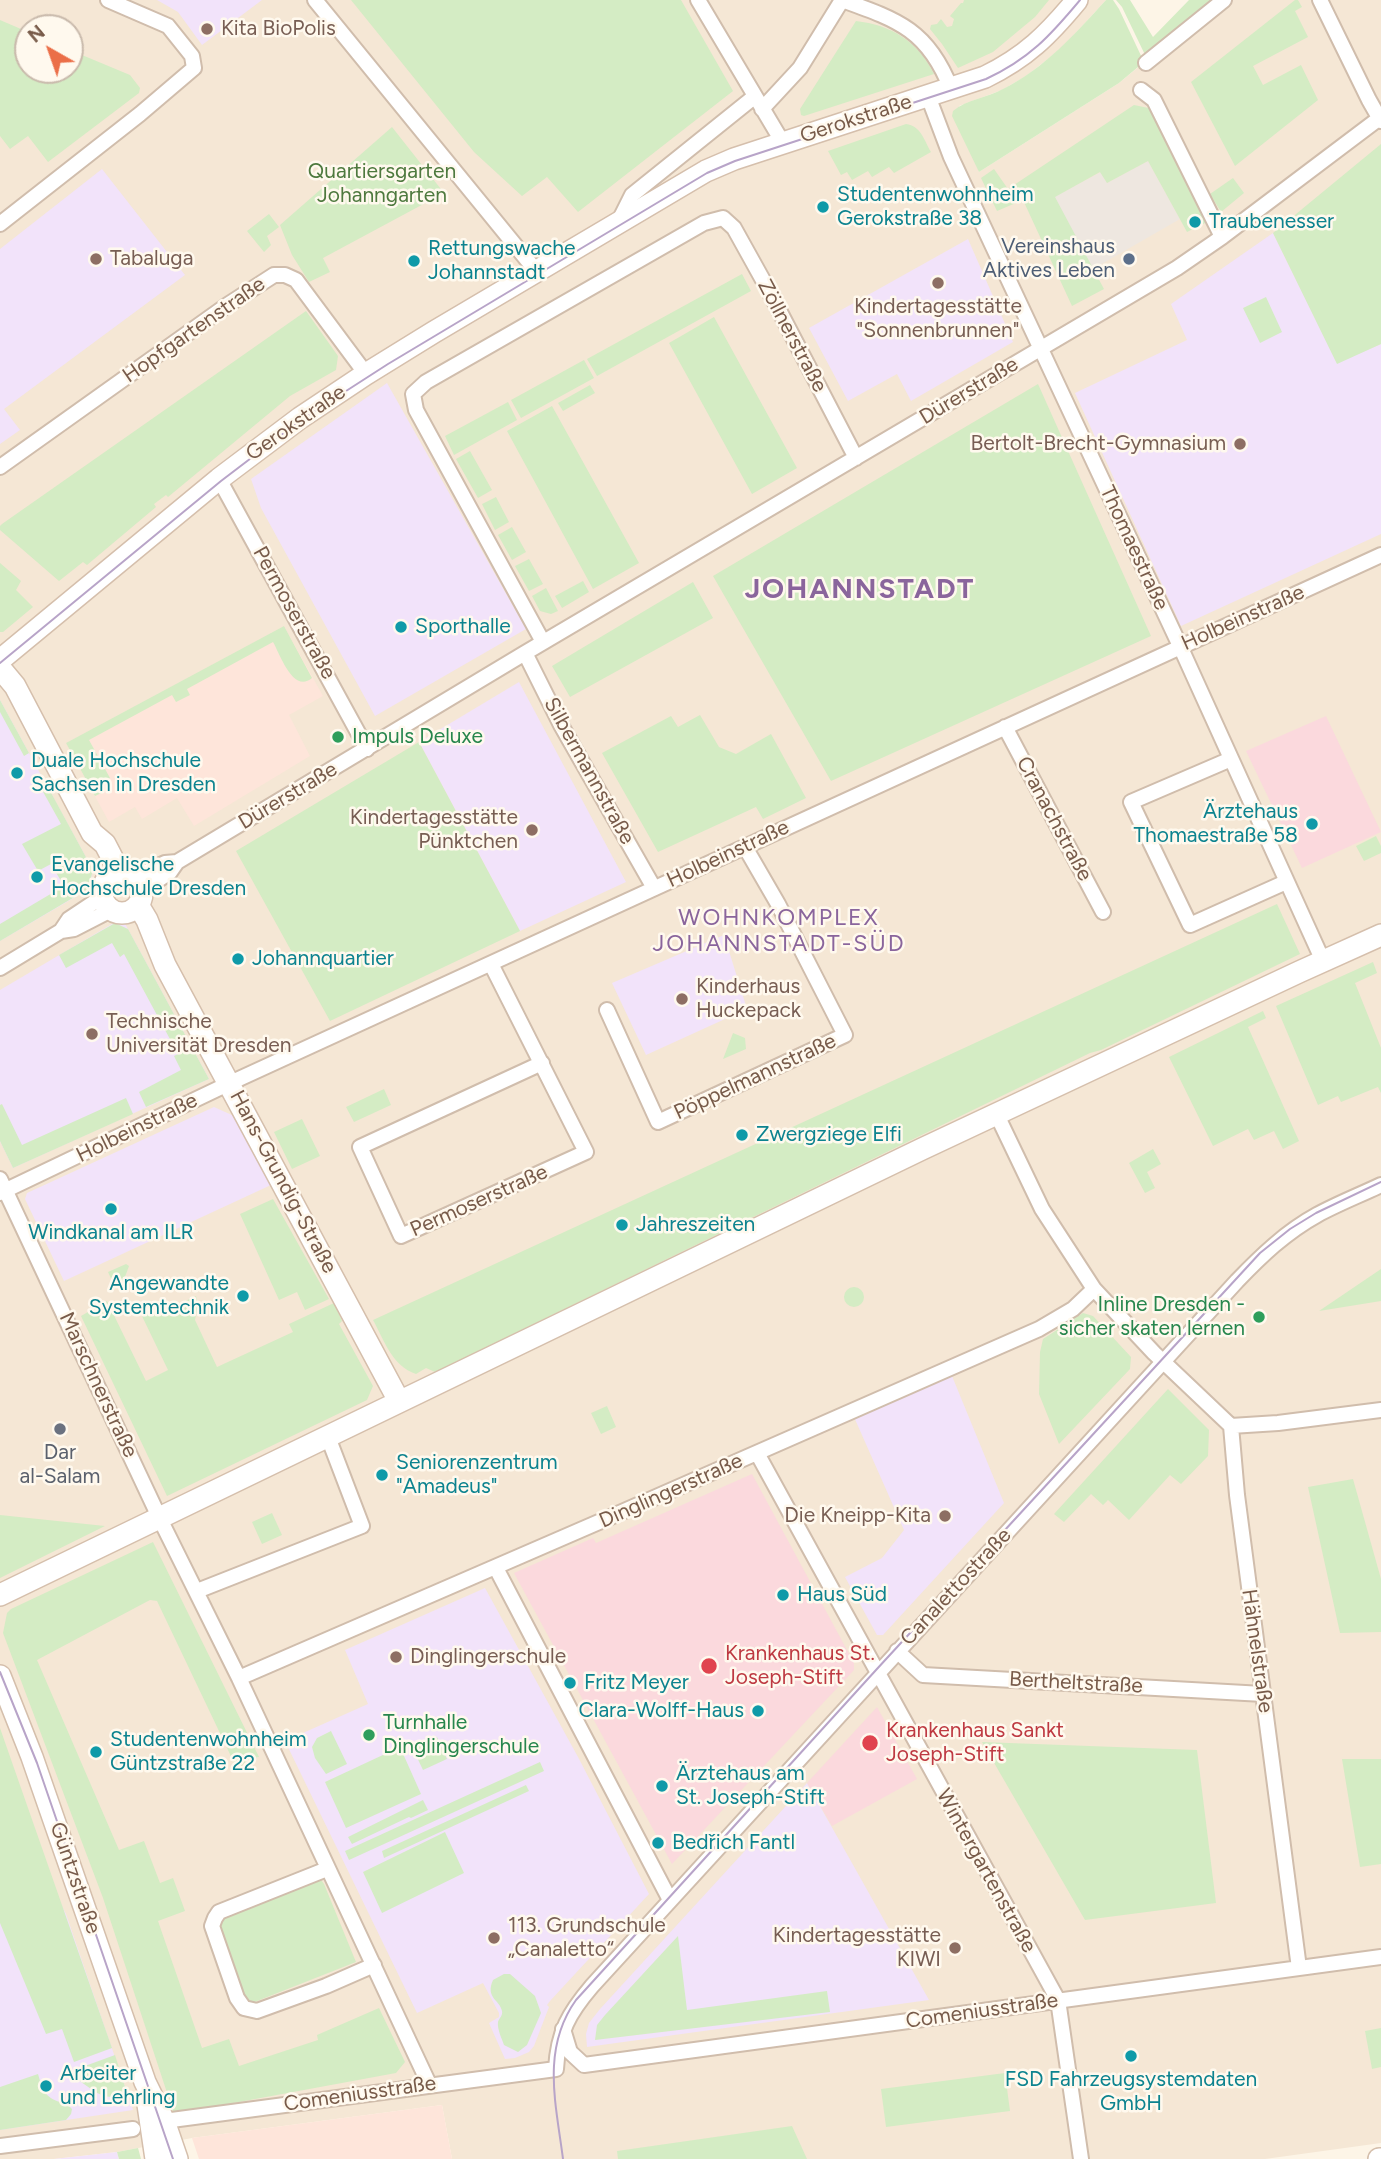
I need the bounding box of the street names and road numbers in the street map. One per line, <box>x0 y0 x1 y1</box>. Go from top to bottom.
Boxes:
street label: Gerokstraße <box>797 89 915 149</box>
street label: Hopfgartenstraße <box>118 271 270 389</box>
street label: Zöllnerstraße <box>752 275 832 397</box>
street label: Dürerstraße <box>915 352 1023 430</box>
street label: Gerokstraße <box>241 379 351 467</box>
street label: Thomaestraße <box>1094 482 1174 614</box>
street label: Permoserstraße <box>247 542 341 684</box>
street label: Holbeinstraße <box>1178 580 1308 656</box>
street label: Silbermannstraße <box>538 693 640 849</box>
street label: Cranachstraße <box>1011 752 1097 886</box>
street label: Dürerstraße <box>234 757 342 835</box>
street label: Holbeinstraße <box>663 815 793 893</box>
street label: Pöppelmannstraße <box>670 1028 840 1126</box>
street label: Hans-Grundig-Straße <box>224 1086 342 1278</box>
street label: Holbeinstraße <box>72 1088 202 1168</box>
street label: Permoserstraße <box>406 1159 552 1243</box>
street label: Marschnerstraße <box>53 1308 143 1462</box>
street label: Dinglingerstraße <box>595 1448 747 1534</box>
street label: Canalettostraße <box>895 1523 1017 1651</box>
street label: Hähnelstraße <box>1236 1587 1278 1715</box>
street label: Bertheltstraße <box>1008 1667 1144 1699</box>
street label: Wintergartenstraße <box>931 1785 1041 1957</box>
street label: Güntzstraße <box>44 1819 106 1937</box>
street label: Comeniusstraße <box>904 1988 1060 2034</box>
street label: Comeniusstraße <box>282 2071 438 2117</box>

